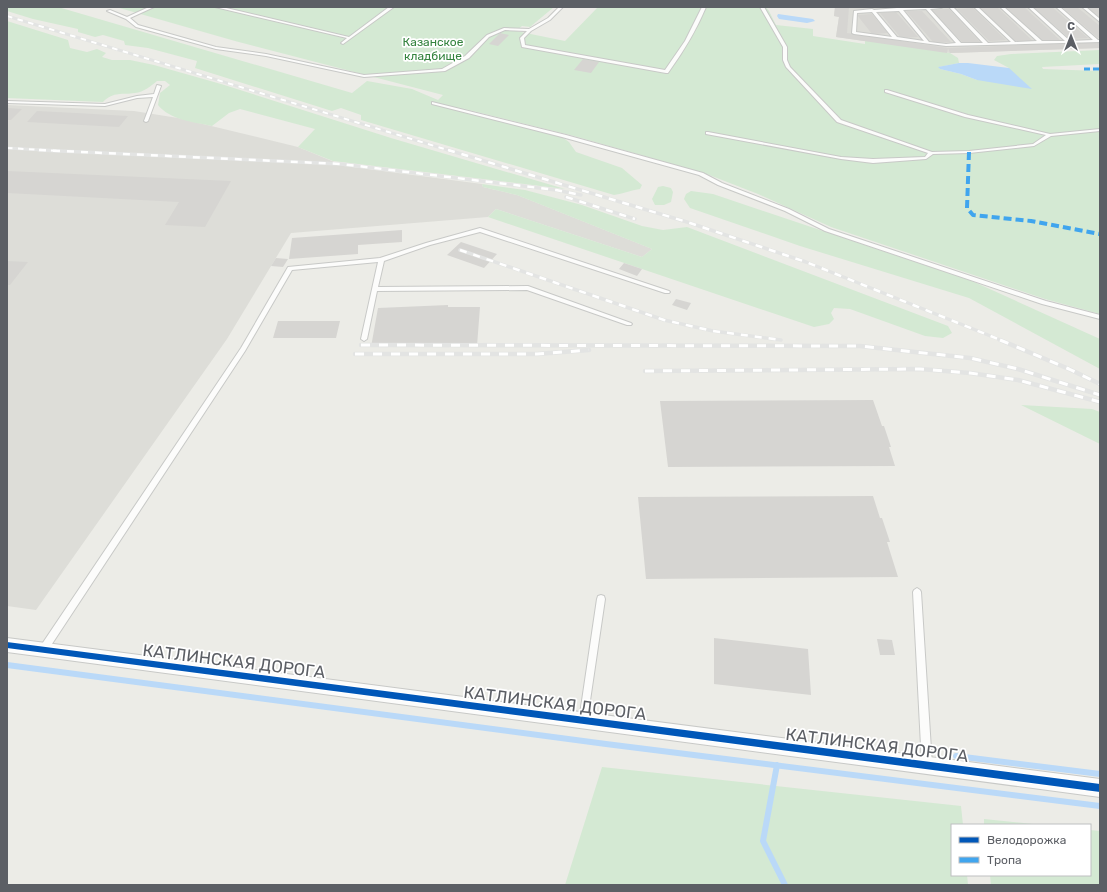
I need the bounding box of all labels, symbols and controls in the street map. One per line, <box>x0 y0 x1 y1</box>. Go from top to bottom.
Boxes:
north arrow <box>1051 16 1091 56</box>
text: С <box>1067 20 1075 33</box>
park label: Казанское кладбище <box>403 35 464 63</box>
street label: КАТЛИНСКАЯ ДОРОГА <box>141 640 327 682</box>
street label: КАТЛИНСКАЯ ДОРОГА <box>462 682 648 724</box>
street label: КАТЛИНСКАЯ ДОРОГА <box>784 724 970 766</box>
legend <box>951 824 1091 876</box>
text: Велодорожка <box>987 833 1066 847</box>
text: Тропа <box>987 853 1022 867</box>

